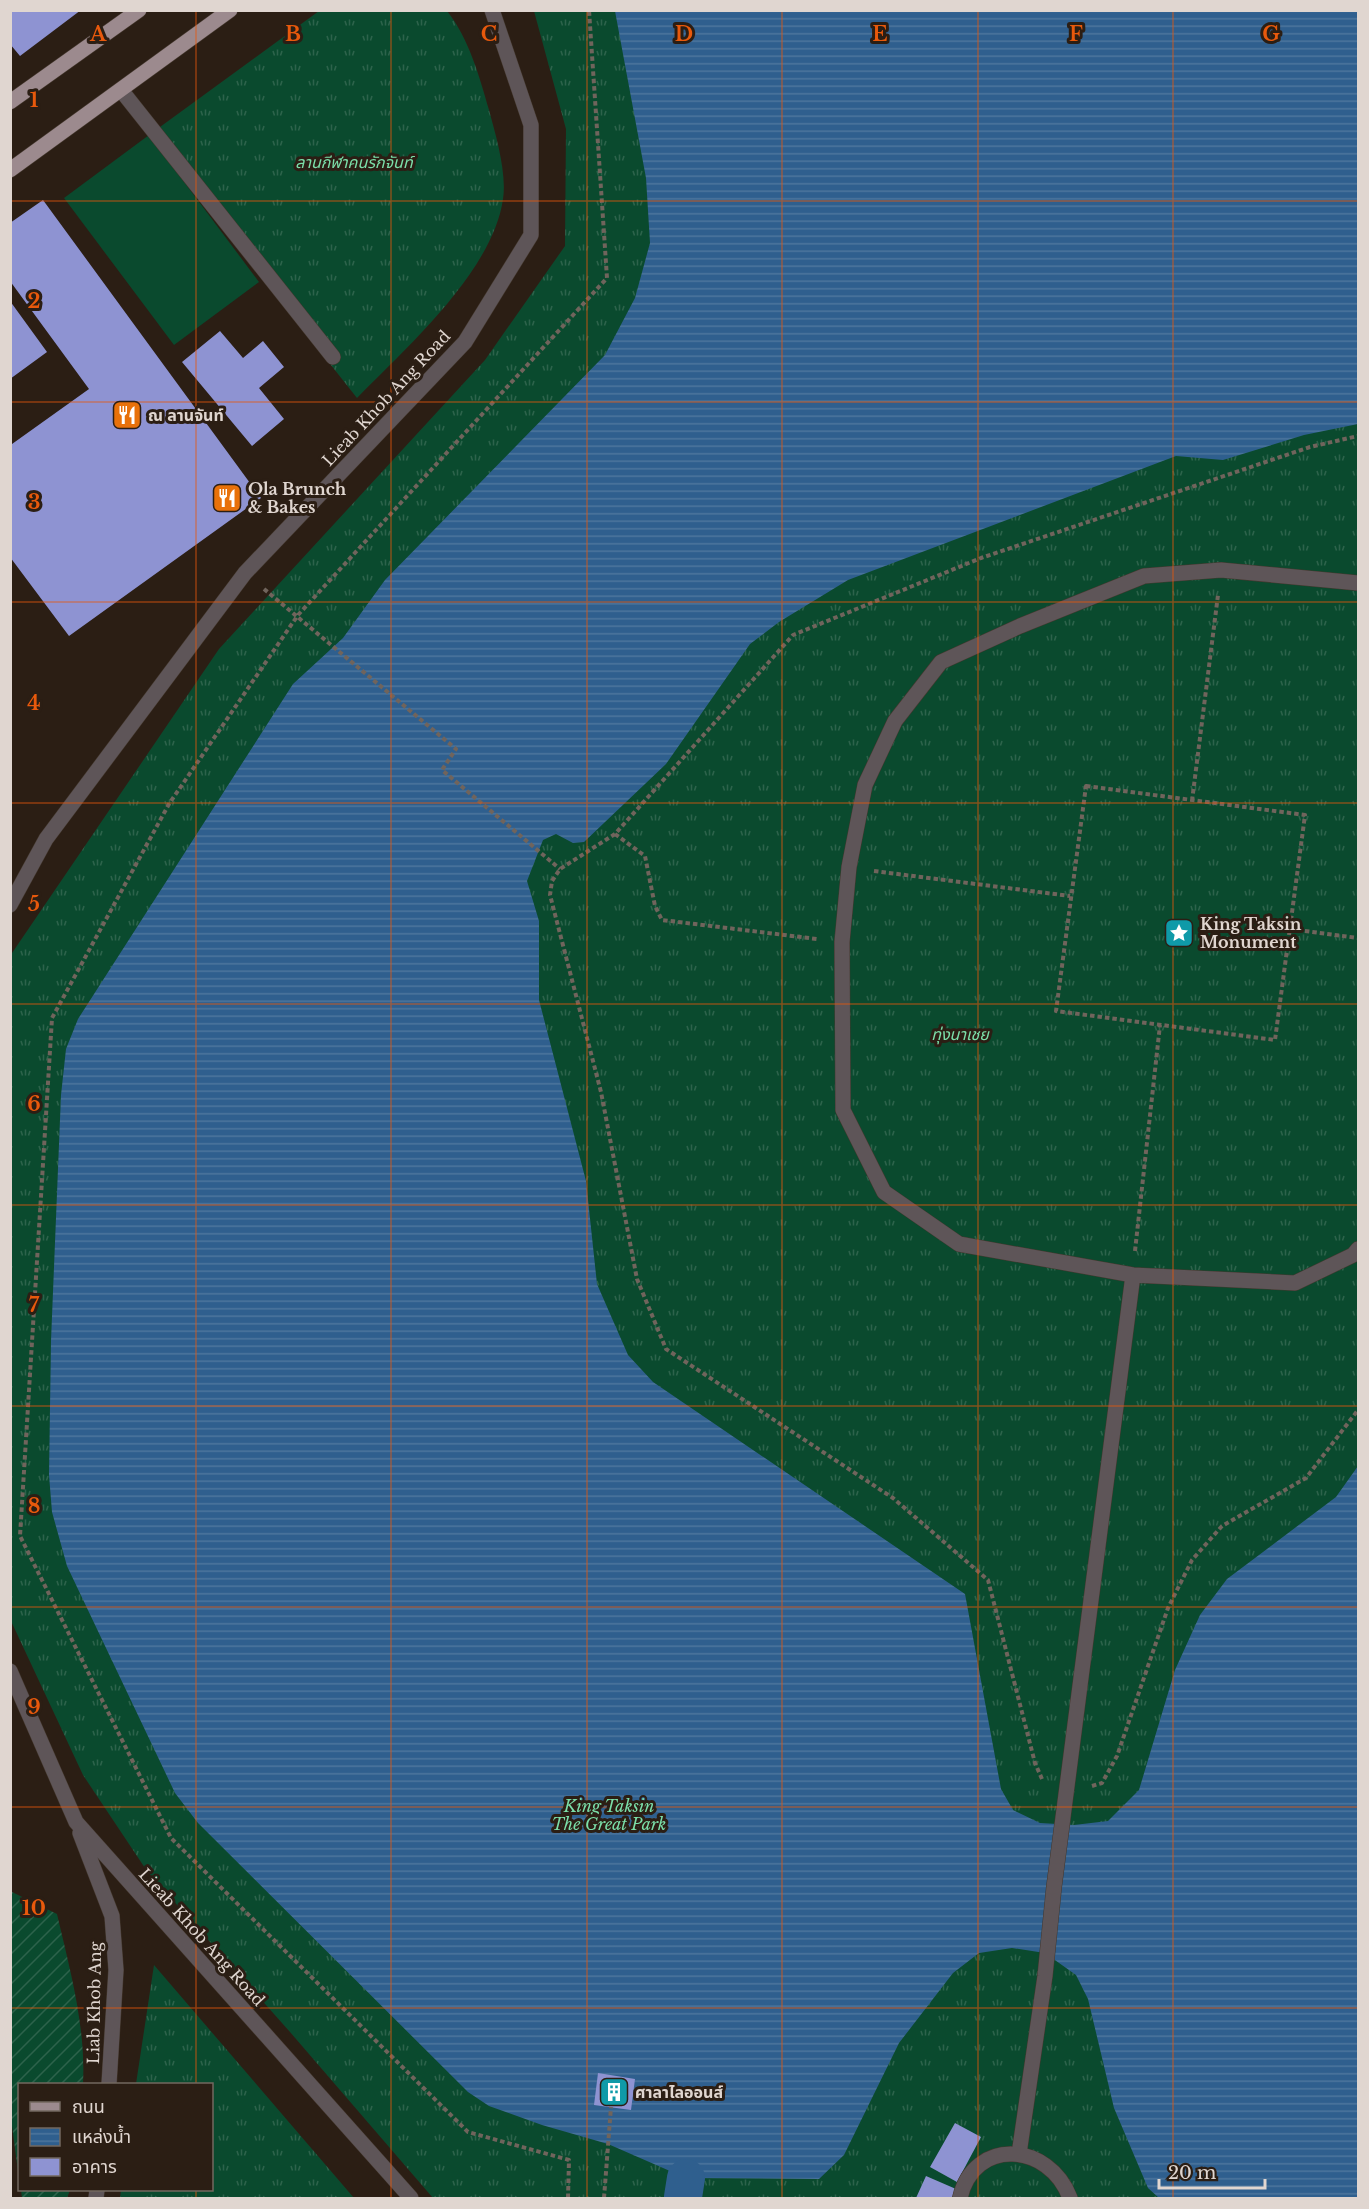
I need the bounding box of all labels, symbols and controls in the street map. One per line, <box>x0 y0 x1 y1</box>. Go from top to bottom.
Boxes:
text: A <box>89 22 107 46</box>
text: B <box>285 22 301 46</box>
text: C <box>481 22 497 46</box>
text: D <box>675 22 693 46</box>
text: E <box>872 22 888 46</box>
text: F <box>1069 22 1083 46</box>
text: G <box>1262 22 1280 46</box>
text: 1 <box>30 88 39 112</box>
park label: ลานกีฬาคนรักจันท์ <box>295 152 416 172</box>
text: 2 <box>27 289 41 313</box>
street label: Lieab Khob Ang Road <box>318 326 454 470</box>
restaurant icon: ณ ลานจันท์ <box>111 399 143 431</box>
place label: ณ ลานจันท์ <box>148 405 224 425</box>
place label: Ola Brunch & Bakes <box>248 479 347 517</box>
restaurant icon: Ola Brunch & Bakes <box>211 482 243 514</box>
text: 3 <box>28 490 40 514</box>
text: 4 <box>27 691 41 715</box>
text: 5 <box>28 892 40 916</box>
place label: King Taksin Monument <box>1200 914 1302 952</box>
place icon: King Taksin Monument <box>1163 917 1195 949</box>
park label: ทุ่งนาเชย <box>931 1024 990 1045</box>
text: 6 <box>27 1092 41 1116</box>
text: 7 <box>29 1293 40 1317</box>
text: 8 <box>28 1494 40 1518</box>
text: 9 <box>27 1695 41 1719</box>
park label: King Taksin The Great Park <box>552 1796 666 1834</box>
street label: Lieab Khob Ang Road <box>135 1864 269 2010</box>
text: 10 <box>22 1896 46 1920</box>
street label: Liab Khob Ang <box>83 1941 105 2064</box>
building icon: ศาลาไลออนส์ <box>598 2076 630 2108</box>
place label: ศาลาไลออนส์ <box>635 2082 723 2102</box>
legend <box>18 2083 213 2191</box>
text: ถนน <box>72 2096 105 2118</box>
text: แหล่งน้ำ <box>72 2124 131 2148</box>
scale bar <box>1159 2152 1266 2190</box>
text: อาคาร <box>72 2156 117 2178</box>
text: 20 m <box>1168 2162 1216 2184</box>

